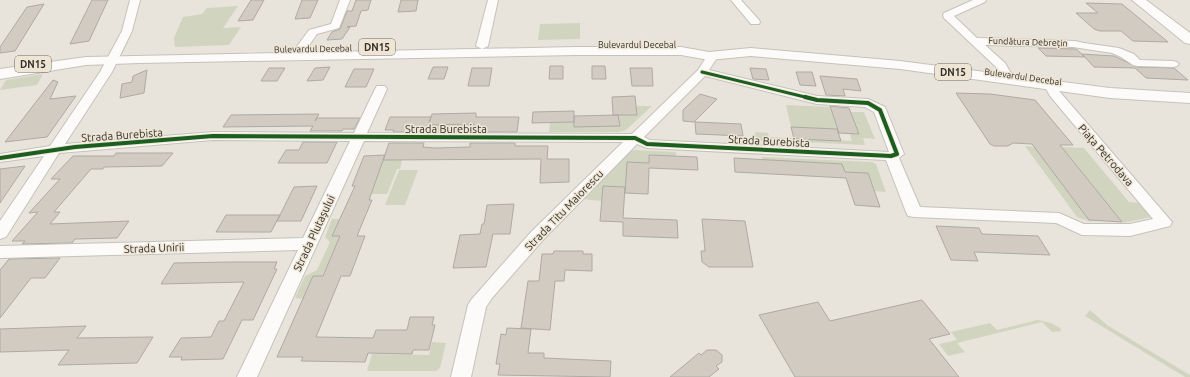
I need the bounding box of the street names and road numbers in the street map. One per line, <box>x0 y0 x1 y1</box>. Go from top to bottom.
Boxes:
street label: Fundătura Debrețin <box>988 36 1068 48</box>
road number: DN15 <box>359 39 395 55</box>
street label: Bulevardul Decebal <box>598 40 677 50</box>
street label: Bulevardul Decebal <box>274 43 353 55</box>
road number: DN15 <box>15 56 51 72</box>
road number: DN15 <box>935 64 971 80</box>
street label: Bulevardul Decebal <box>984 67 1063 87</box>
street label: Piața Petrodava <box>1076 122 1136 188</box>
street label: Strada Burebista <box>405 123 487 135</box>
street label: Strada Burebista <box>81 126 163 144</box>
street label: Strada Burebista <box>728 133 810 149</box>
street label: Strada Titu Maiorescu <box>522 167 606 253</box>
street label: Strada Plutașului <box>291 193 337 273</box>
street label: Strada Unirii <box>124 241 184 255</box>

